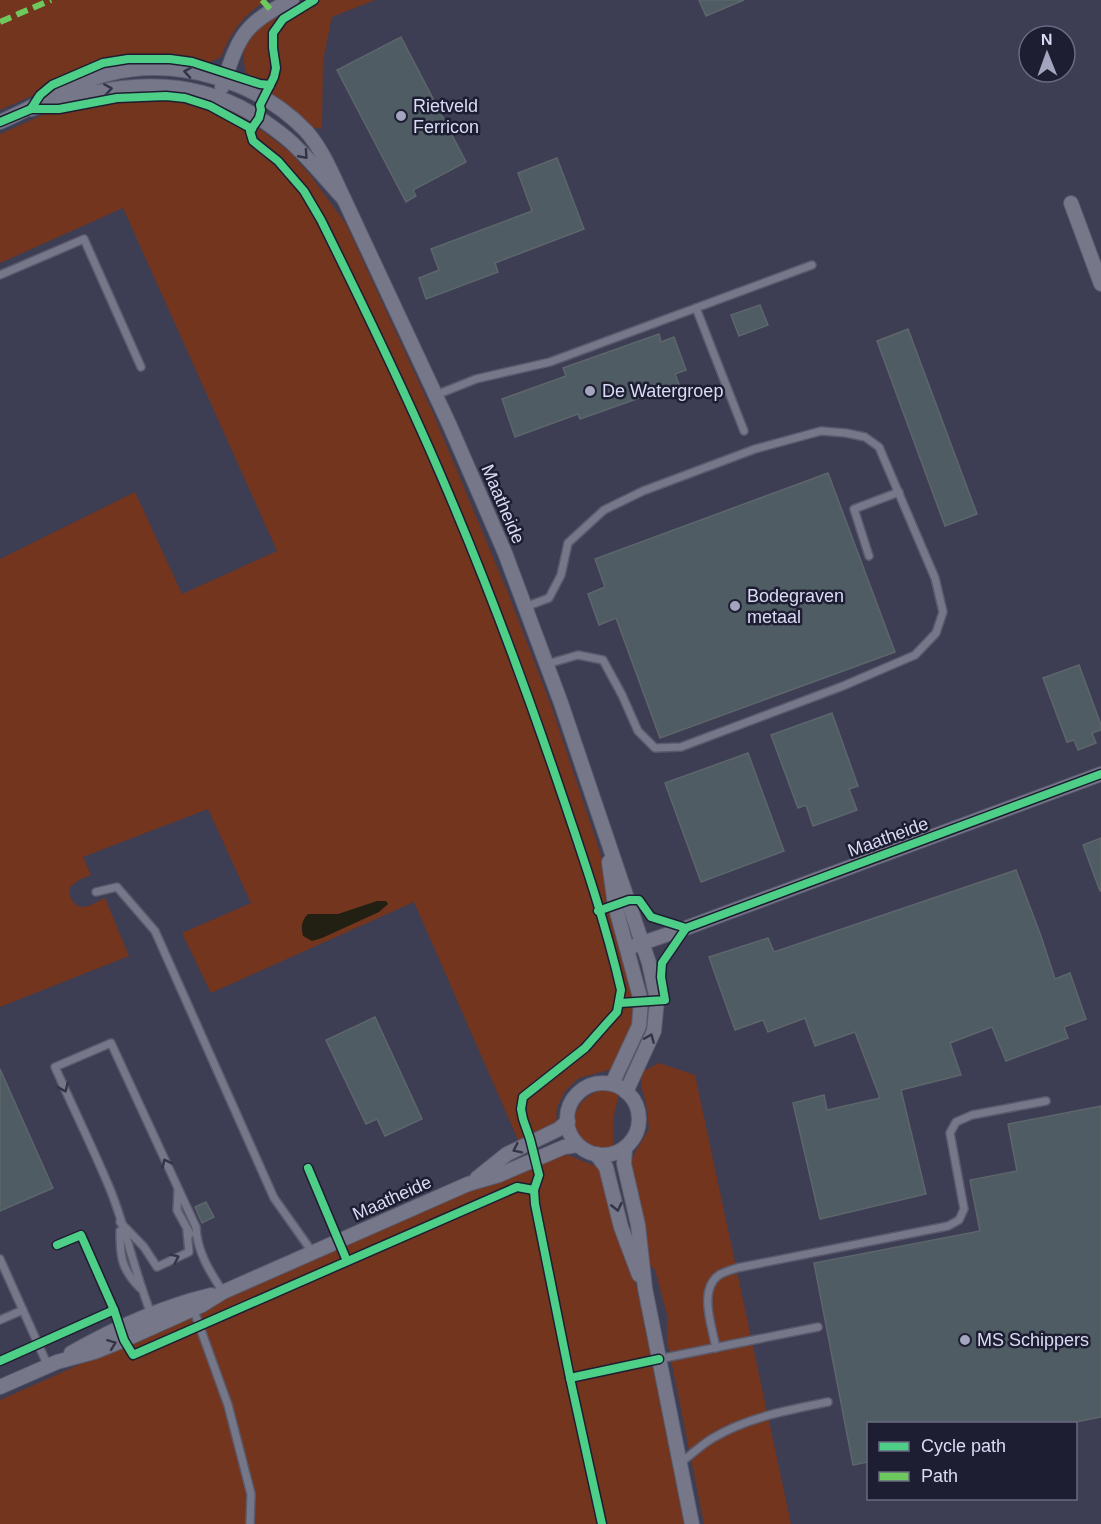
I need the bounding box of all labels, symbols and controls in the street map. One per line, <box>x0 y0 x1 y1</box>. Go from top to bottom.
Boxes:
north arrow <box>1017 24 1077 84</box>
text: N <box>1041 31 1053 48</box>
one-way arrow <box>184 66 193 78</box>
one-way arrow <box>103 83 113 96</box>
place label: Rietveld Ferricon <box>413 96 479 137</box>
marker: Rietveld Ferricon <box>394 109 408 123</box>
one-way arrow <box>297 148 308 158</box>
place label: De Watergroep <box>602 381 723 401</box>
marker: De Watergroep <box>583 384 597 398</box>
street label: Maatheide <box>477 461 529 547</box>
place label: Bodegraven metaal <box>747 586 844 627</box>
marker: Bodegraven metaal <box>728 599 742 613</box>
street label: Maatheide <box>845 813 931 861</box>
one-way arrow <box>643 1034 655 1045</box>
one-way arrow <box>57 1082 69 1093</box>
one-way arrow <box>513 1142 524 1154</box>
one-way arrow <box>161 1158 173 1169</box>
street label: Maatheide <box>350 1172 434 1224</box>
one-way arrow <box>610 1202 623 1212</box>
one-way arrow <box>169 1254 180 1266</box>
place label: MS Schippers <box>977 1330 1089 1350</box>
marker: MS Schippers <box>958 1333 972 1347</box>
one-way arrow <box>107 1339 117 1352</box>
legend <box>867 1422 1077 1500</box>
text: Cycle path <box>921 1436 1006 1456</box>
text: Path <box>921 1466 958 1486</box>

